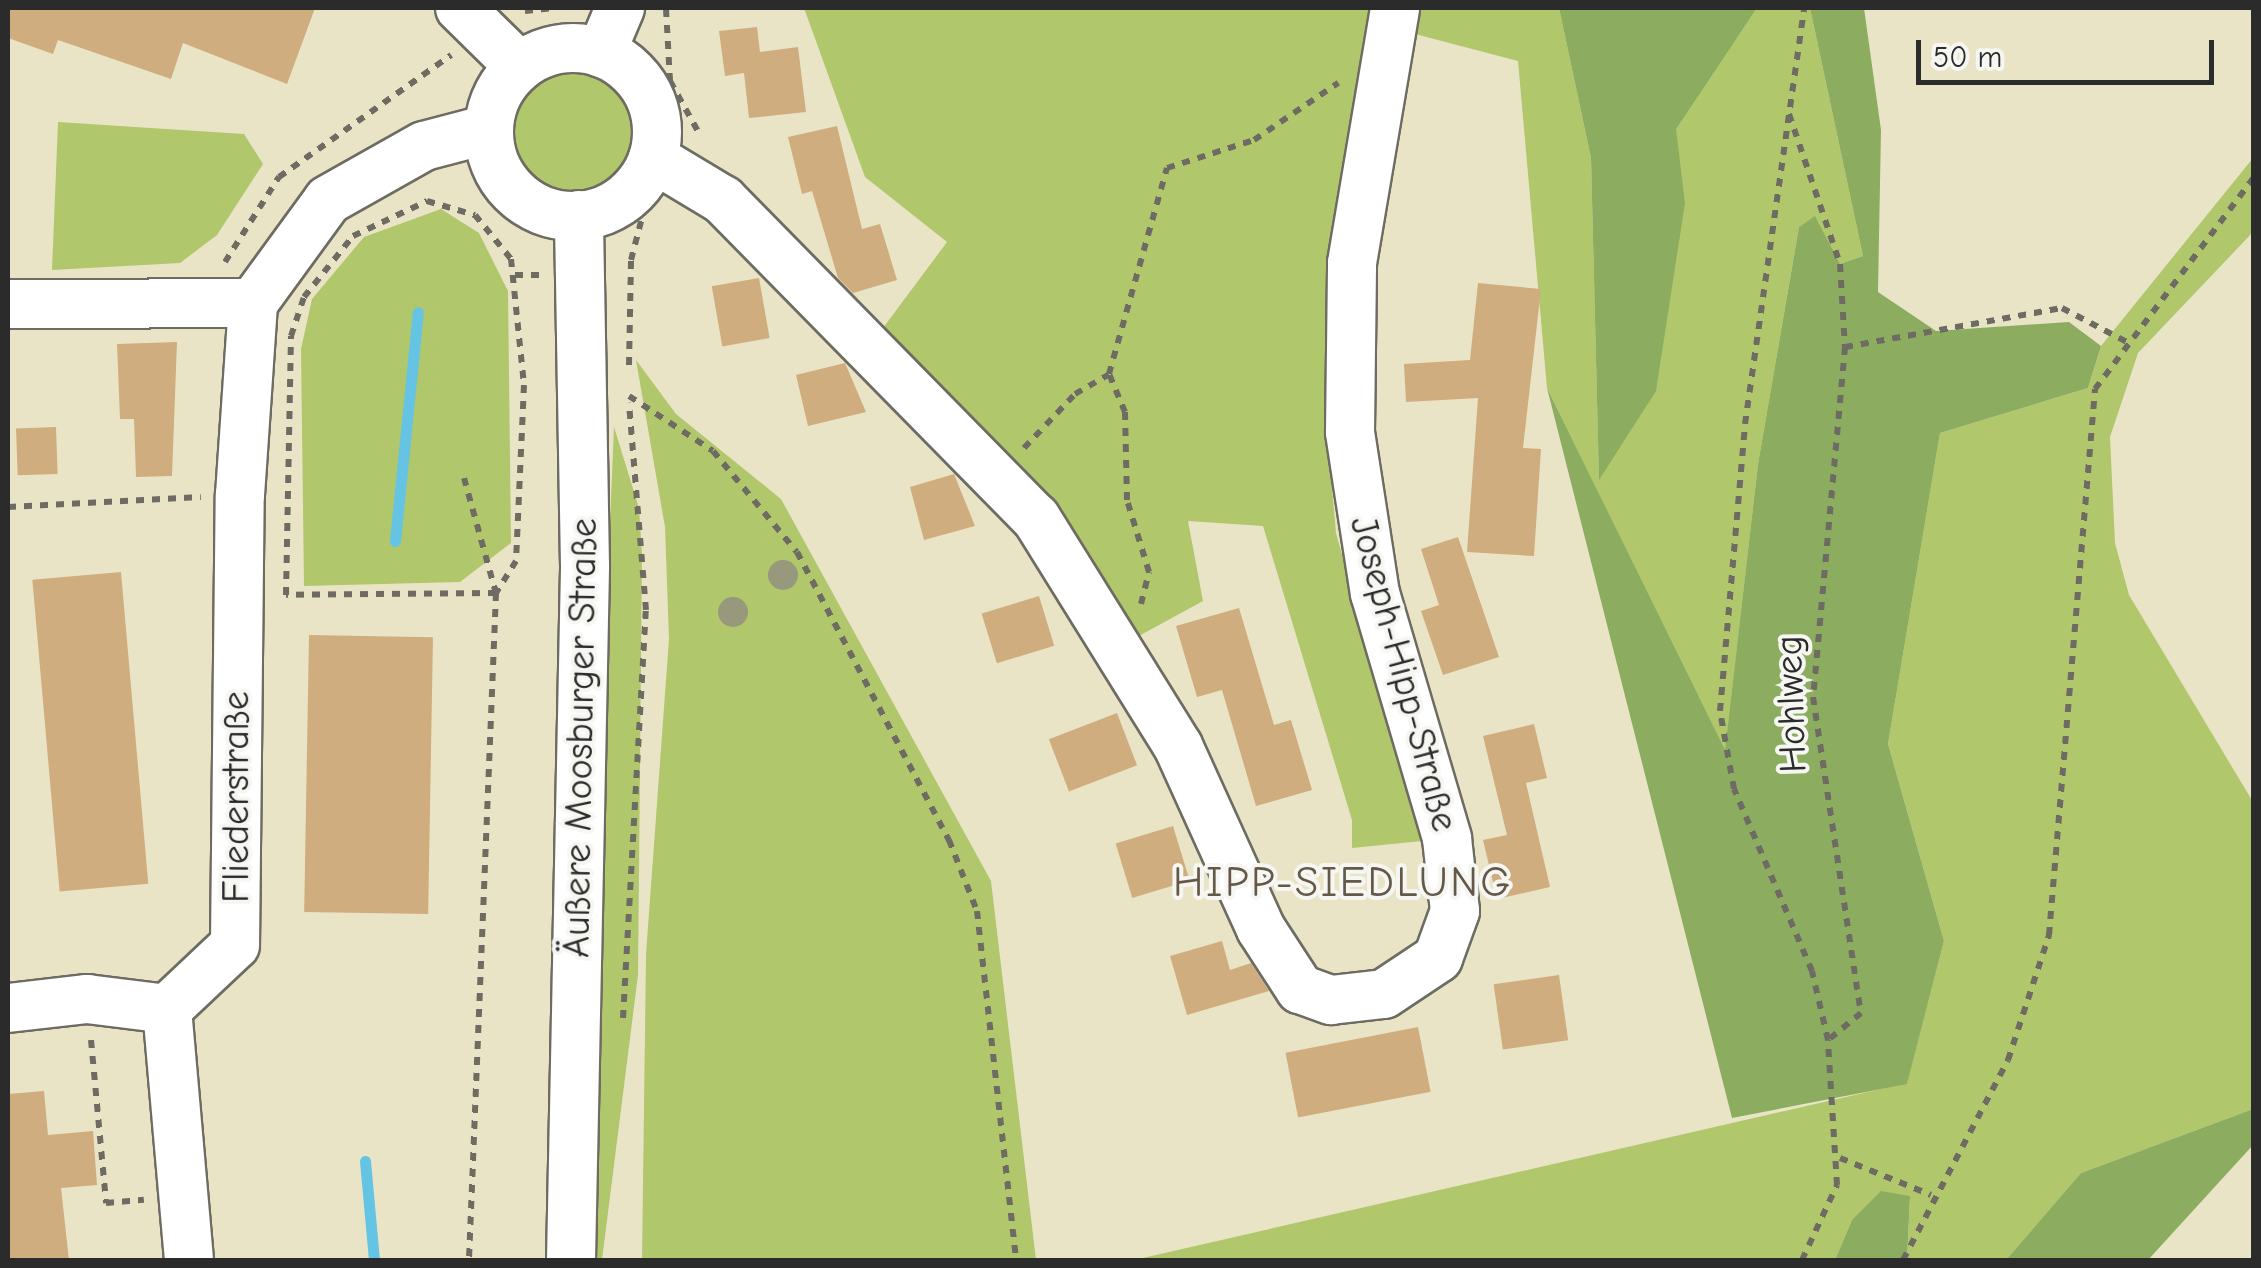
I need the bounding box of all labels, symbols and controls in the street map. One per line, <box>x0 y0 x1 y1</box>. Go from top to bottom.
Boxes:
scale bar <box>1921 20 2218 82</box>
text: 50 m <box>1933 40 2002 75</box>
street label: Joseph-Hipp-Straße <box>1339 511 1467 837</box>
street label: Äußere Moosburger Straße <box>554 518 608 958</box>
street label: Hohlweg <box>1767 635 1817 773</box>
street label: Fliederstraße <box>214 691 260 903</box>
district label: HIPP-SIEDLUNG <box>1173 858 1513 908</box>

